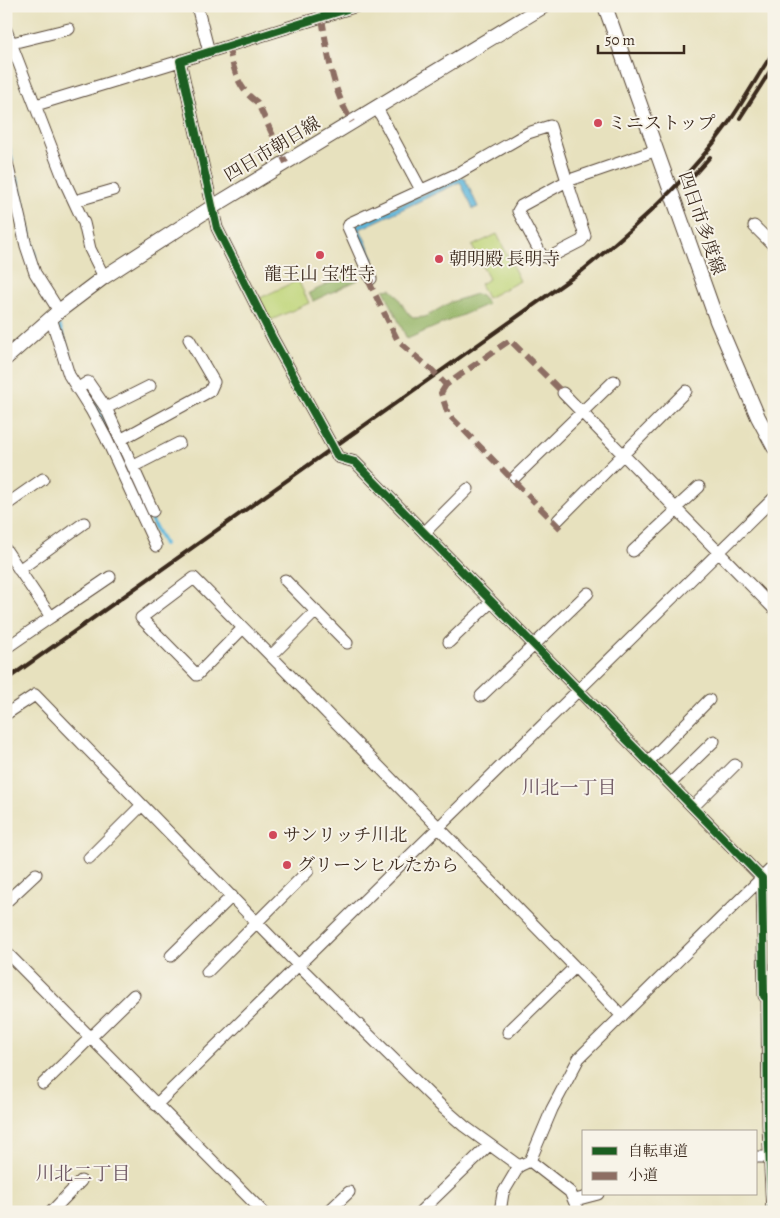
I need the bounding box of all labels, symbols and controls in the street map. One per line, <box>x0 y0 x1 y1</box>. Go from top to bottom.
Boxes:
scale bar <box>598 22 684 54</box>
text: 50 m <box>605 30 635 50</box>
street label: 四日市朝日線 <box>220 111 324 187</box>
place label: ミニストップ <box>608 111 715 135</box>
marker: ミニストップ <box>592 117 604 129</box>
street label: 四日市多度線 <box>673 168 731 278</box>
place label: 朝明殿 長明寺 <box>449 247 561 271</box>
marker: 龍王山 宝性寺 <box>314 249 326 261</box>
marker: 朝明殿 長明寺 <box>433 253 445 265</box>
place label: 龍王山 宝性寺 <box>264 262 376 286</box>
district label: 川北一丁目 <box>521 775 617 801</box>
place label: サンリッチ川北 <box>283 823 407 847</box>
marker: サンリッチ川北 <box>267 829 279 841</box>
place label: グリーンヒルたから <box>297 853 459 877</box>
marker: グリーンヒルたから <box>281 859 293 871</box>
legend <box>582 1130 758 1196</box>
text: 自転車道 <box>628 1141 688 1161</box>
district label: 川北二丁目 <box>35 1161 131 1187</box>
text: 小道 <box>628 1165 658 1185</box>

